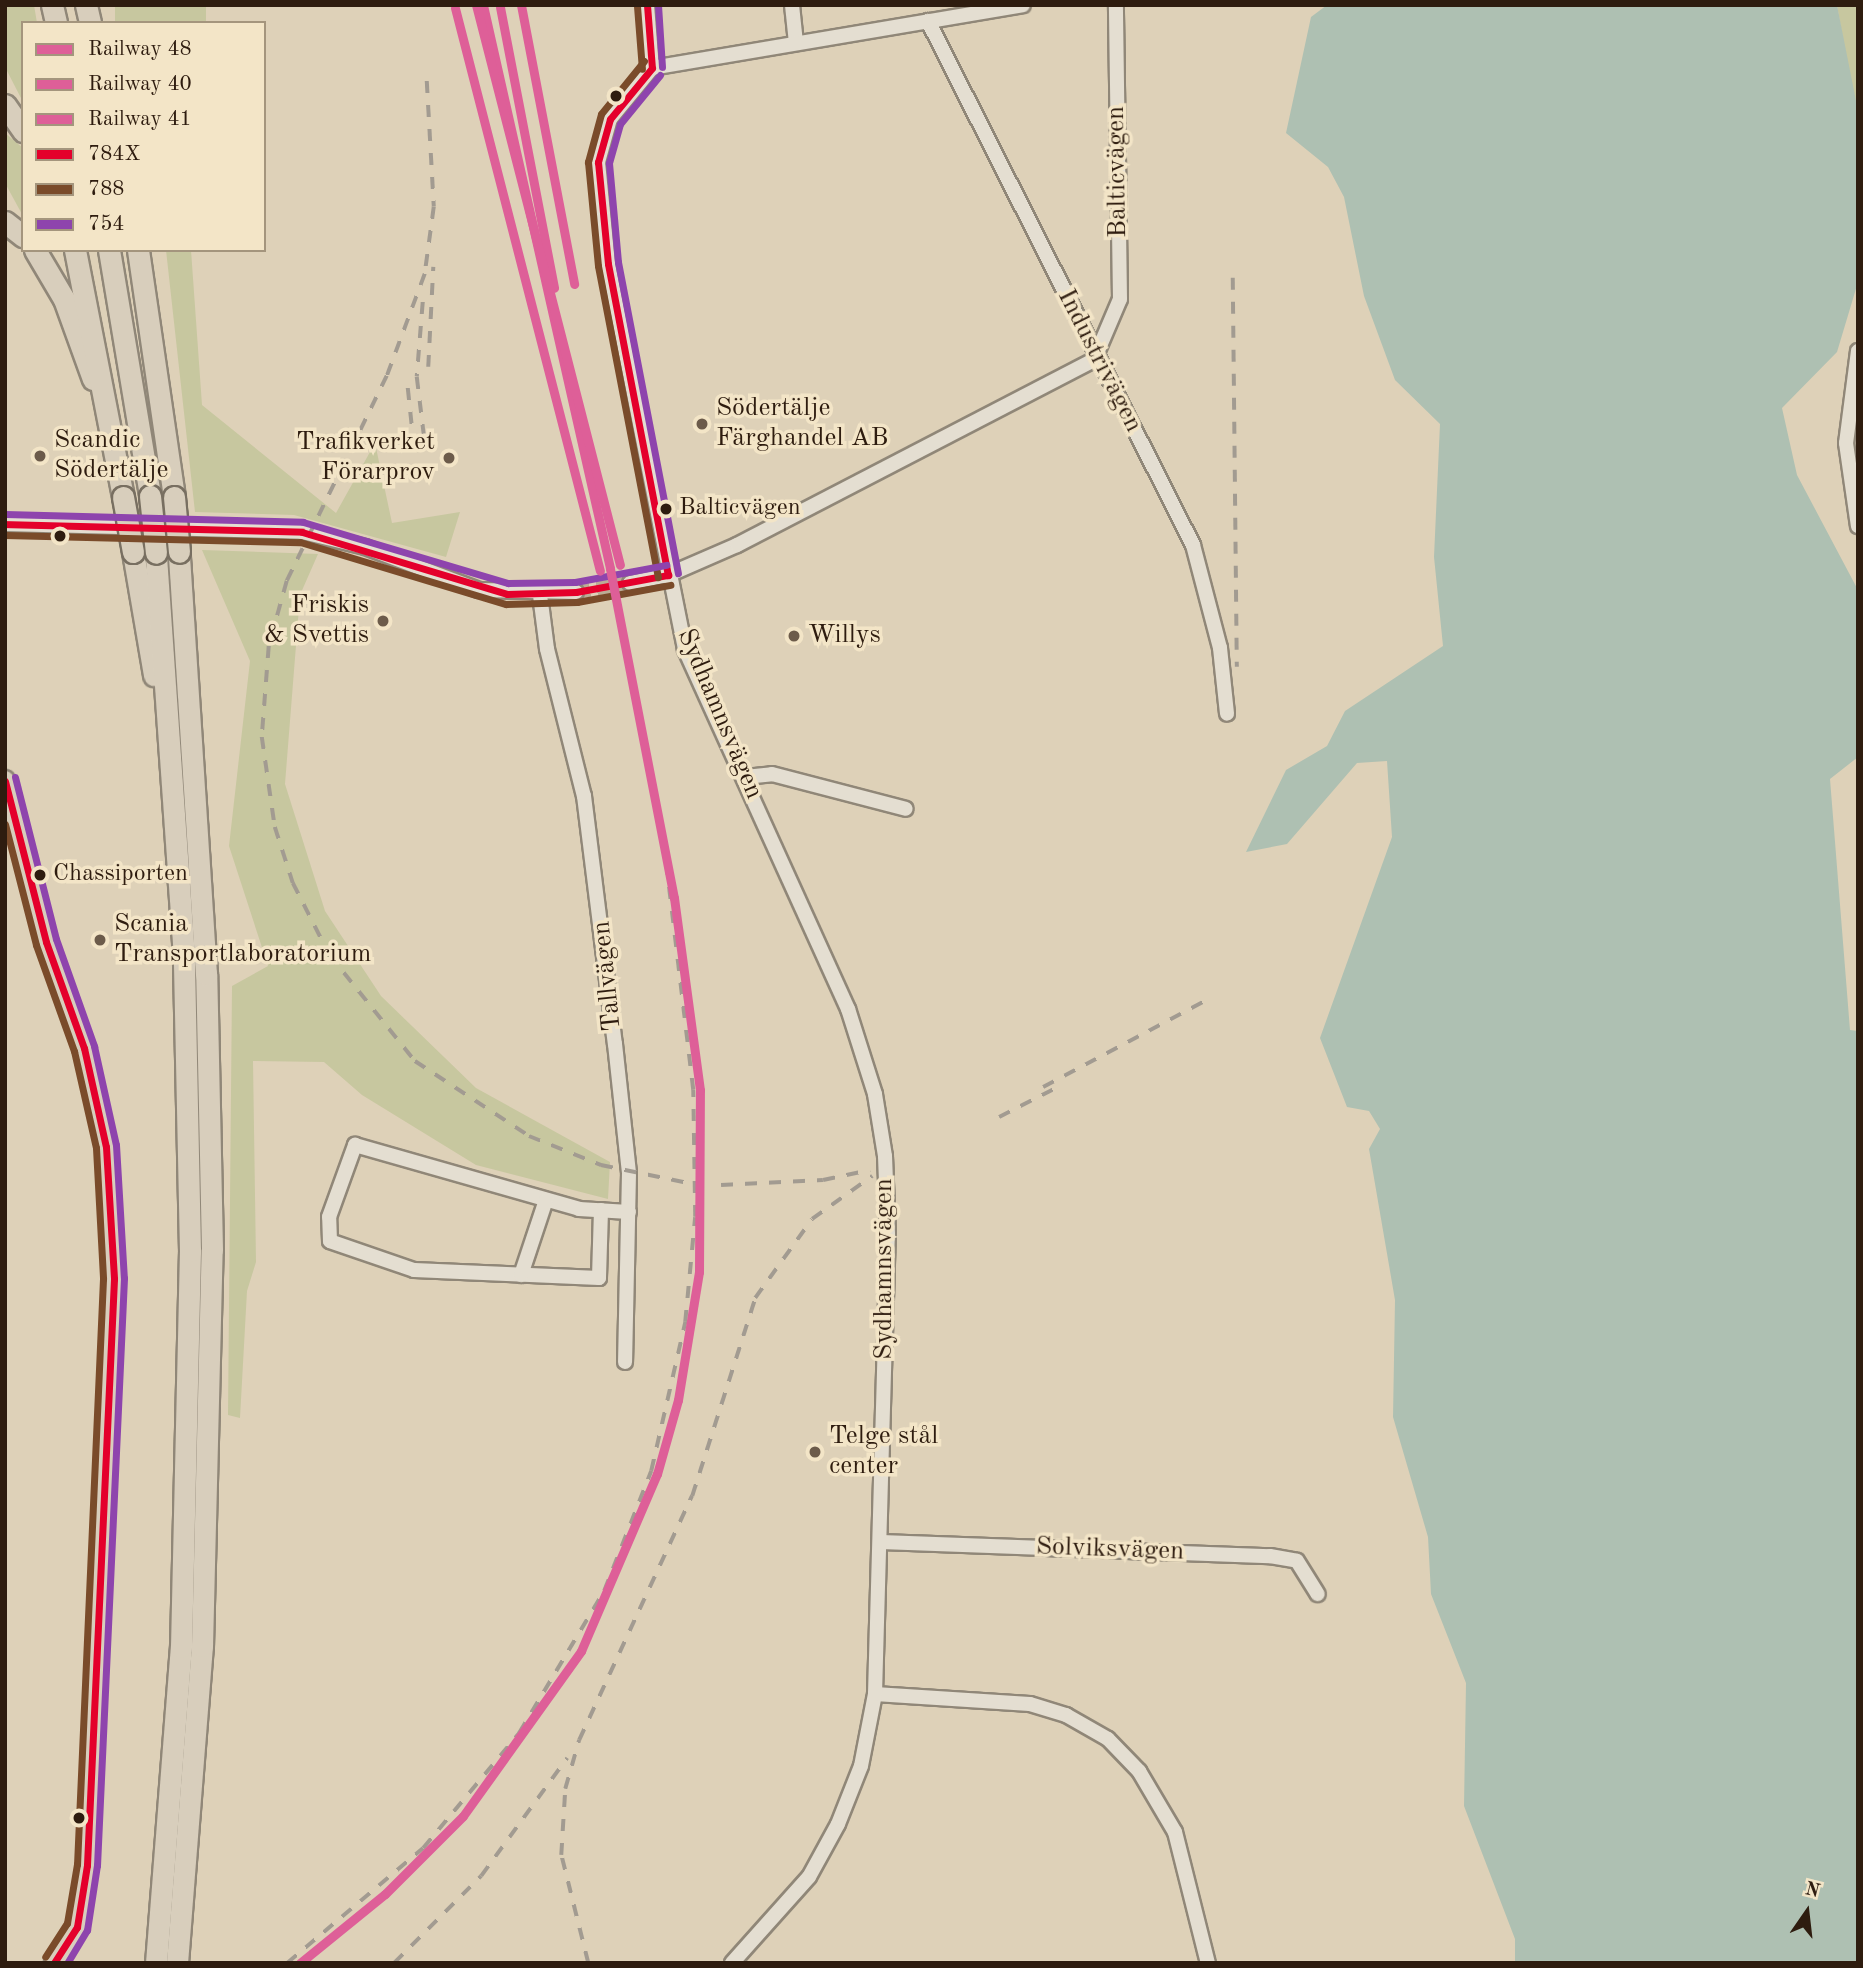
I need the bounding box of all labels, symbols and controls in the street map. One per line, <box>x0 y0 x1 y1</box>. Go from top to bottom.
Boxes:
legend <box>21 21 266 252</box>
text: Railway 48 <box>88 39 192 60</box>
text: Railway 40 <box>88 74 192 95</box>
unlabelled marker <box>609 89 623 103</box>
street label: Balticvägen <box>1101 106 1135 238</box>
text: Railway 41 <box>88 109 192 130</box>
text: 784X <box>88 144 140 165</box>
text: 788 <box>88 179 125 200</box>
text: 754 <box>88 214 125 235</box>
street label: Industrivägen <box>1050 284 1148 438</box>
place label: Södertälje Färghandel AB <box>716 393 889 454</box>
marker: Södertälje Färghandel AB <box>694 416 710 432</box>
place label: Scandic Södertälje <box>54 425 168 486</box>
place label: Trafikverket Förarprov <box>296 427 435 488</box>
marker: Scandic Södertälje <box>32 448 48 464</box>
marker: Trafikverket Förarprov <box>441 450 457 466</box>
place label: Balticvägen <box>679 495 801 523</box>
marker: Balticvägen <box>659 502 673 516</box>
unlabelled marker <box>53 529 67 543</box>
place label: Friskis & Svettis <box>264 590 369 652</box>
marker: Friskis & Svettis <box>375 613 391 629</box>
place label: Willys <box>808 620 881 652</box>
street label: Sydhamnsvägen <box>669 624 769 804</box>
marker: Willys <box>786 628 802 644</box>
place label: Chassiporten <box>53 861 188 889</box>
marker: Chassiporten <box>33 868 47 882</box>
place label: Scania Transportlaboratorium <box>114 909 371 970</box>
street label: Tallvägen <box>587 919 629 1033</box>
marker: Scania Transportlaboratorium <box>92 932 108 948</box>
street label: Sydhamnsvägen <box>869 1178 901 1360</box>
place label: Telge stål center <box>829 1421 938 1482</box>
marker: Telge stål center <box>807 1444 823 1460</box>
street label: Solviksvägen <box>1035 1532 1185 1568</box>
unlabelled marker <box>72 1811 86 1825</box>
north arrow <box>1772 1877 1842 1947</box>
text: N <box>1803 1880 1822 1902</box>

